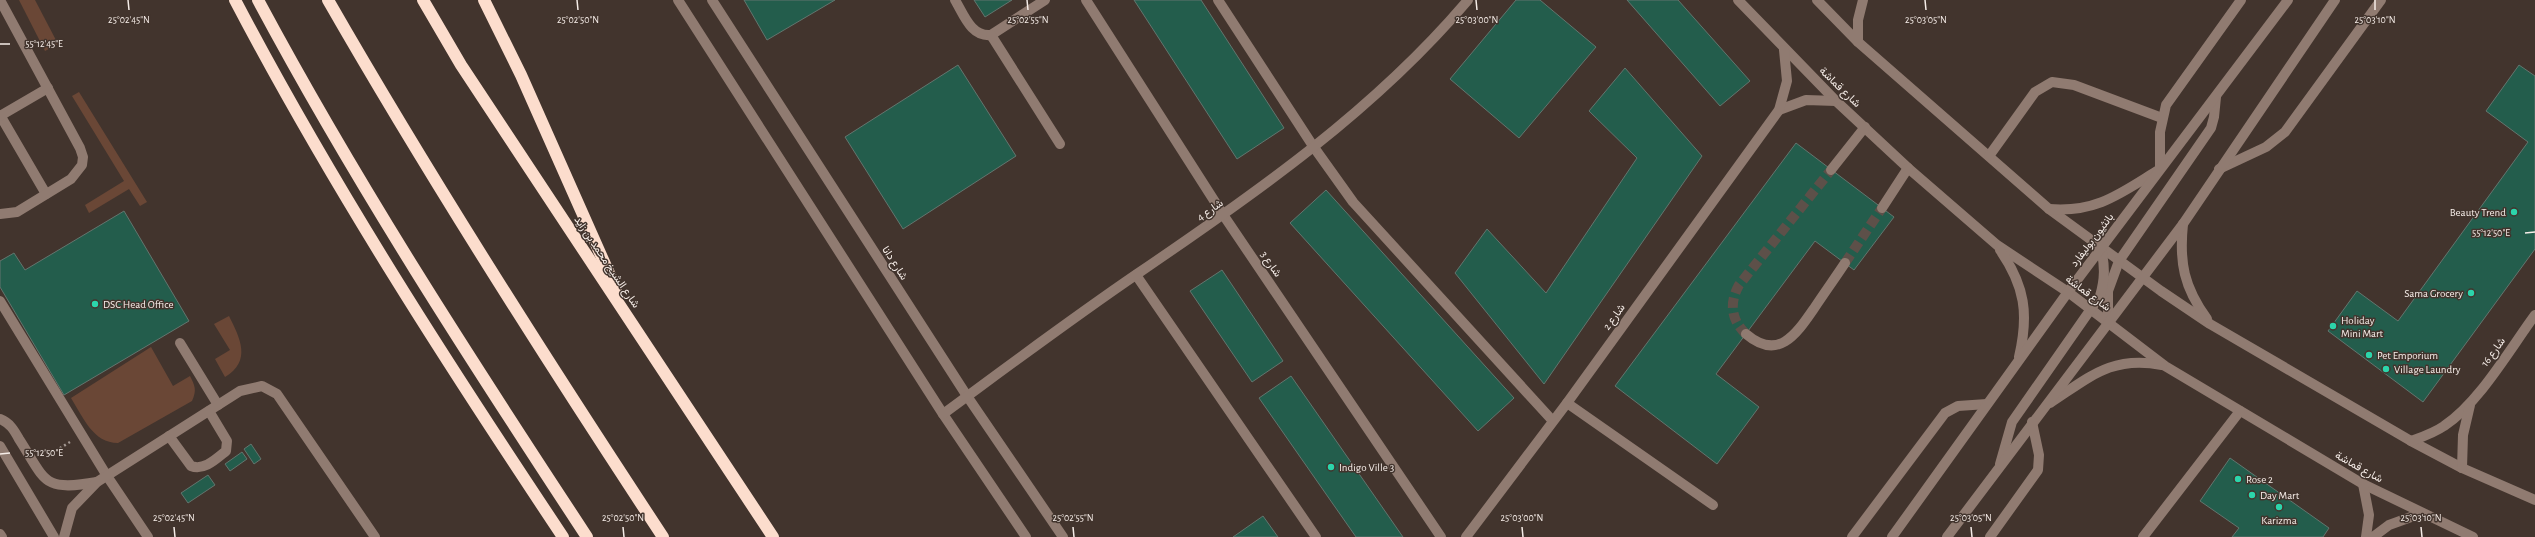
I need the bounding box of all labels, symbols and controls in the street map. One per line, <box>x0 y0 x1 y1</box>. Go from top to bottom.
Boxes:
text: 25°02'45"N <box>108 15 150 25</box>
text: 25°02'50"N <box>557 15 599 25</box>
text: 25°02'55"N <box>1007 15 1049 25</box>
text: 25°03'00"N <box>1456 15 1498 25</box>
text: 25°03'05"N <box>1905 15 1947 25</box>
text: 25°03'10"N <box>2354 15 2396 25</box>
text: 55°12'45"E <box>25 39 63 49</box>
street label: شارع قماشة <box>1816 65 1863 111</box>
street label: شارع 4 <box>1195 197 1227 225</box>
place label: Beauty Trend <box>2450 207 2506 218</box>
marker: Beauty Trend <box>2509 207 2519 217</box>
street label: بانثيون بوليفارد <box>2068 211 2116 269</box>
street label: شارع الشيخ محمد بن زايد <box>571 214 642 311</box>
text: 55°12'50"E <box>2472 228 2510 238</box>
street label: شارع دانا <box>878 244 910 283</box>
street label: شارع 3 <box>1257 249 1284 280</box>
street label: شارع قماشة <box>2062 273 2113 315</box>
place label: Sama Grocery <box>2404 288 2463 299</box>
marker: Sama Grocery <box>2466 288 2476 298</box>
marker: DSC Head Office <box>90 299 100 309</box>
place label: DSC Head Office <box>103 299 174 310</box>
street label: شارع 2 <box>1601 302 1629 333</box>
place label: Holiday Mini Mart <box>2341 315 2384 339</box>
marker: Holiday Mini Mart <box>2328 321 2338 331</box>
street label: شارع 16 <box>2479 335 2509 370</box>
marker: Pet Emporium <box>2364 350 2374 360</box>
place label: Pet Emporium <box>2377 350 2438 361</box>
marker: Village Laundry <box>2381 364 2391 374</box>
place label: Village Laundry <box>2394 364 2461 375</box>
text: 55°12'50"E <box>25 448 63 458</box>
street label: شارع قماشة <box>2332 449 2385 486</box>
marker: Indigo Ville 3 <box>1326 462 1336 472</box>
place label: Indigo Ville 3 <box>1339 462 1395 473</box>
marker: Rose 2 <box>2233 474 2243 484</box>
place label: Rose 2 <box>2246 474 2273 485</box>
marker: Day Mart <box>2247 490 2257 500</box>
place label: Day Mart <box>2260 490 2300 501</box>
marker: Karizma <box>2274 502 2284 512</box>
text: 25°02'45"N <box>153 513 195 523</box>
text: 25°02'50"N <box>602 513 644 523</box>
text: 25°02'55"N <box>1052 513 1094 523</box>
text: 25°03'00"N <box>1501 513 1543 523</box>
text: 25°03'05"N <box>1950 513 1992 523</box>
text: 25°03'10"N <box>2400 513 2442 523</box>
place label: Karizma <box>2261 515 2297 526</box>

